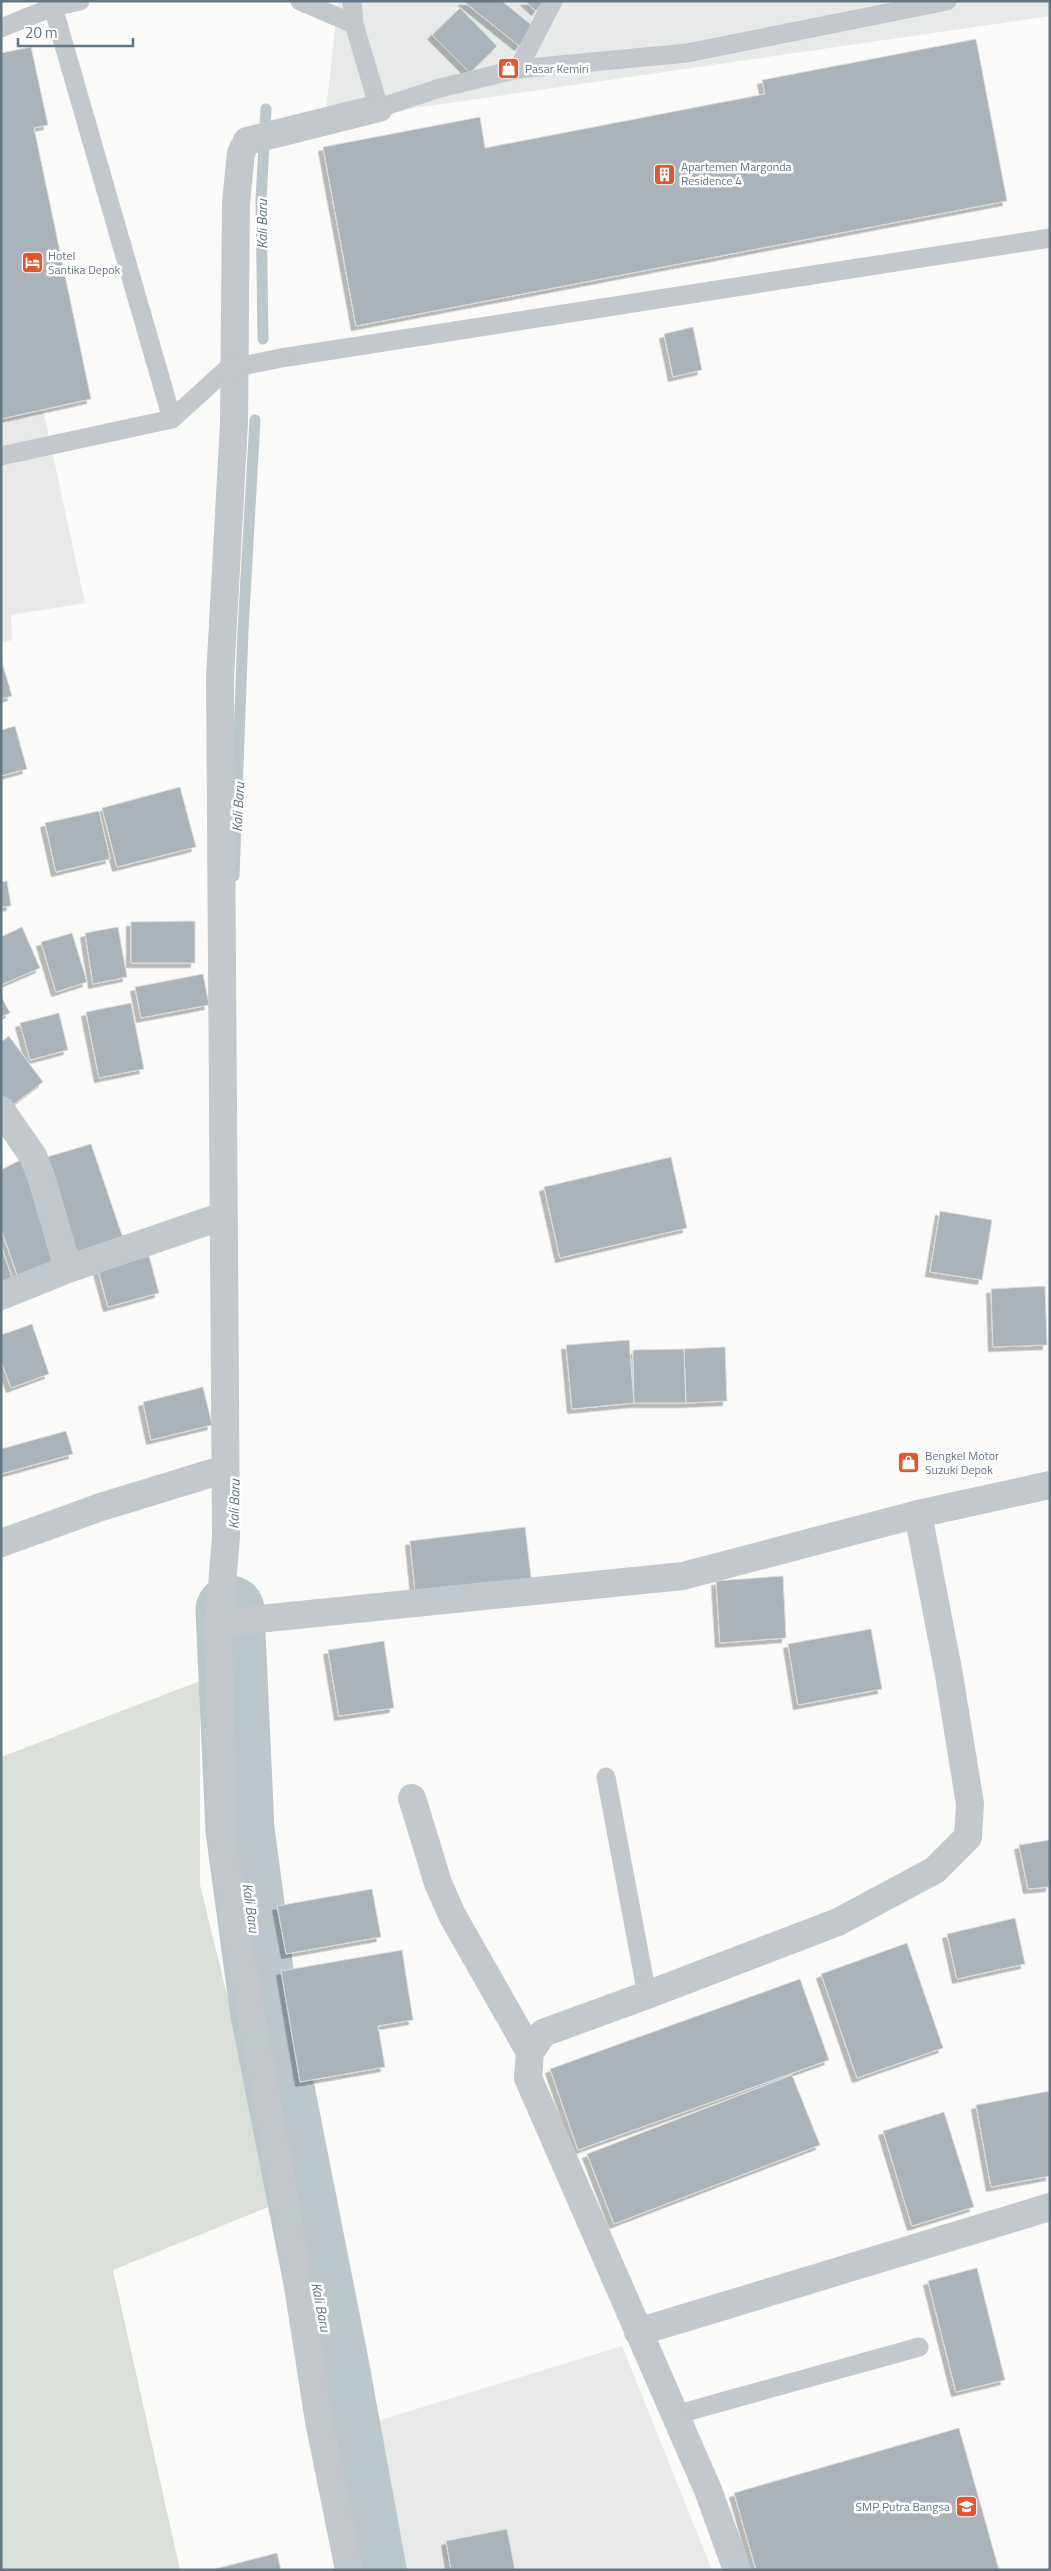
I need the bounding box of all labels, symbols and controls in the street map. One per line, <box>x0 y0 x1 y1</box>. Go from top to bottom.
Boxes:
scale bar <box>18 15 132 47</box>
text: 20 m <box>25 21 58 44</box>
shop icon: Pasar Kemiri <box>497 57 521 81</box>
place label: Pasar Kemiri <box>525 59 589 78</box>
place label: Apartemen Margonda Residence 4 <box>681 157 792 190</box>
building icon: Apartemen Margonda Residence 4 <box>653 162 677 186</box>
water label: Kali Baru <box>251 198 272 249</box>
place label: Hotel Santika Depok <box>48 246 121 279</box>
hotel icon: Hotel Santika Depok <box>20 251 44 275</box>
water label: Kali Baru <box>226 781 249 832</box>
place label: Bengkel Motor Suzuki Depok <box>925 1446 999 1479</box>
shop icon: Bengkel Motor Suzuki Depok <box>897 1451 921 1475</box>
water label: Kali Baru <box>222 1478 245 1529</box>
water label: Kali Baru <box>238 1882 265 1935</box>
water label: Kali Baru <box>306 2281 337 2334</box>
school or university icon: SMP Putra Bangsa <box>954 2495 978 2519</box>
place label: SMP Putra Bangsa <box>856 2497 950 2516</box>

